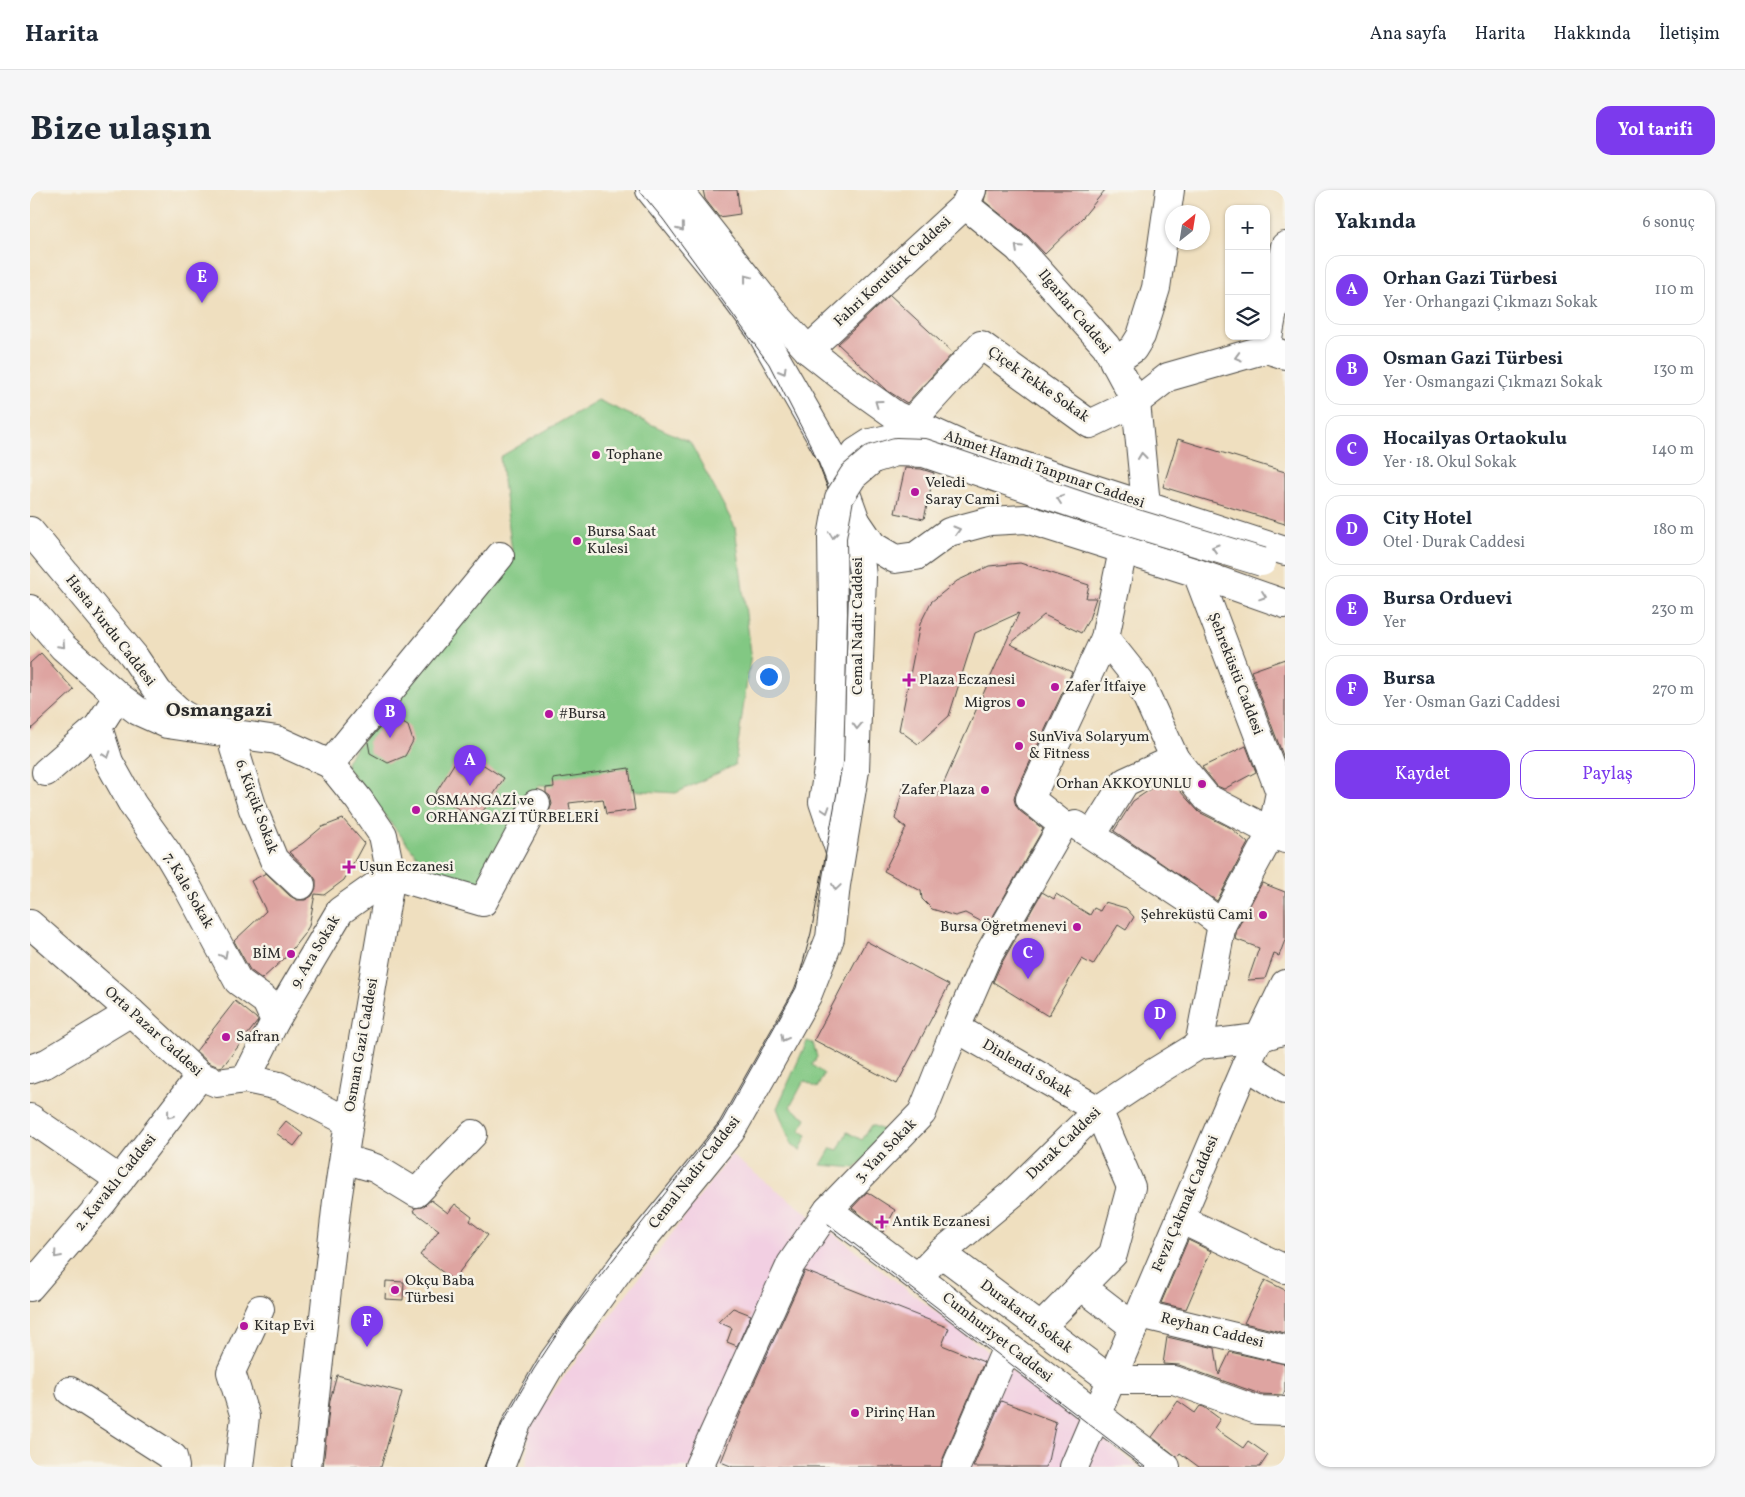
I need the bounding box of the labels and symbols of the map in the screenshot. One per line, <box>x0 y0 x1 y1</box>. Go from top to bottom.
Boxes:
north arrow <box>1165 205 1210 250</box>
street label: Fahri Korutürk Caddesi <box>830 212 956 332</box>
one-way arrow <box>675 222 683 231</box>
one-way arrow <box>1014 245 1023 254</box>
pin: E <box>186 262 218 303</box>
street label: Ilgarlar Caddesi <box>1032 265 1116 359</box>
one-way arrow <box>744 275 752 284</box>
street label: Çiçek Tekke Sokak <box>983 342 1093 428</box>
one-way arrow <box>1234 351 1243 362</box>
one-way arrow <box>777 365 787 374</box>
one-way arrow <box>875 401 884 409</box>
street label: Ahmet Hamdi Tanpınar Caddesi <box>941 426 1147 514</box>
place label: Tophane <box>606 445 663 466</box>
marker: Tophane <box>590 449 602 461</box>
one-way arrow <box>1136 452 1147 460</box>
place label: Veledi Saray Cami <box>925 473 1000 511</box>
marker: Veledi Saray Cami <box>909 486 921 498</box>
one-way arrow <box>1056 495 1065 505</box>
place label: Bursa Saat Kulesi <box>587 522 656 560</box>
one-way arrow <box>952 526 960 536</box>
one-way arrow <box>828 531 839 539</box>
marker: Bursa Saat Kulesi <box>571 535 583 547</box>
one-way arrow <box>1211 543 1220 553</box>
street label: Cemal Nadir Caddesi <box>848 557 869 695</box>
street label: Hasta Yurdu Caddesi <box>60 571 160 691</box>
one-way arrow <box>1259 590 1267 600</box>
street label: Şehreküstü Caddesi <box>1202 610 1268 738</box>
one-way arrow <box>56 640 65 649</box>
your location <box>756 664 782 690</box>
place label: Plaza Eczanesi <box>919 670 1015 691</box>
marker: Plaza Eczanesi <box>903 674 915 686</box>
place label: Zafer İtfaiye <box>1065 677 1146 698</box>
marker: Zafer İtfaiye <box>1049 681 1061 693</box>
place label: Migros <box>964 693 1011 714</box>
district label: Osmangazi <box>166 697 272 725</box>
pin: B <box>374 697 406 738</box>
marker: Migros <box>1015 697 1027 709</box>
place label: #Bursa <box>559 704 606 725</box>
marker: #Bursa <box>543 708 555 720</box>
one-way arrow <box>852 722 862 730</box>
place label: SunViva Solaryum & Fitness <box>1029 727 1150 765</box>
marker: SunViva Solaryum & Fitness <box>1013 740 1025 752</box>
pin: A <box>454 745 486 786</box>
one-way arrow <box>102 750 112 759</box>
street label: 6. Küçük Sokak <box>229 757 283 857</box>
place label: Orhan AKKOYUNLU <box>1056 774 1192 795</box>
marker: Orhan AKKOYUNLU <box>1196 778 1208 790</box>
place label: Zafer Plaza <box>901 780 975 801</box>
marker: Zafer Plaza <box>979 784 991 796</box>
place label: OSMANGAZİ ve ORHANGAZI TÜRBELERİ <box>426 791 599 829</box>
marker: OSMANGAZİ ve ORHANGAZI TÜRBELERİ <box>410 804 422 816</box>
one-way arrow <box>820 805 830 813</box>
street label: 7. Kale Sokak <box>158 849 218 933</box>
place label: Uşun Eczanesi <box>359 857 454 878</box>
marker: Uşun Eczanesi <box>343 861 355 873</box>
one-way arrow <box>832 882 842 891</box>
place label: Şehreküstü Cami <box>1140 905 1253 926</box>
marker: Şehreküstü Cami <box>1257 909 1269 921</box>
street label: 9. Ara Sokak <box>286 912 346 992</box>
place label: Bursa Öğretmenevi <box>940 917 1067 938</box>
marker: Bursa Öğretmenevi <box>1071 921 1083 933</box>
pin: C <box>1012 938 1044 979</box>
place label: BİM <box>252 944 281 965</box>
marker: BİM <box>285 948 297 960</box>
one-way arrow <box>218 950 228 959</box>
street label: Osman Gazi Caddesi <box>340 976 384 1114</box>
street label: Orta Pazar Caddesi <box>99 982 207 1082</box>
pin: D <box>1144 999 1176 1040</box>
place label: Safran <box>236 1027 280 1048</box>
marker: Safran <box>220 1031 232 1043</box>
one-way arrow <box>780 1033 790 1042</box>
street label: Dinlendi Sokak <box>978 1035 1076 1103</box>
street label: Durak Caddesi <box>1022 1103 1106 1185</box>
one-way arrow <box>168 1109 176 1118</box>
street label: Cemal Nadir Caddesi <box>644 1112 746 1234</box>
street label: 3. Yan Sokak <box>850 1114 922 1188</box>
street label: 2. Kavaklı Caddesi <box>70 1130 162 1236</box>
street label: Fevzi Çakmak Caddesi <box>1148 1132 1224 1276</box>
place label: Antik Eczanesi <box>892 1212 990 1233</box>
marker: Antik Eczanesi <box>876 1216 888 1228</box>
one-way arrow <box>54 1250 63 1259</box>
place label: Okçu Baba Türbesi <box>405 1271 475 1309</box>
street label: Durakardı Sokak <box>975 1275 1077 1359</box>
marker: Okçu Baba Türbesi <box>389 1284 401 1296</box>
street label: Cumhuriyet Caddesi <box>937 1288 1057 1388</box>
pin: F <box>351 1306 383 1347</box>
street label: Reyhan Caddesi <box>1158 1308 1266 1354</box>
place label: Kitap Evi <box>254 1316 314 1337</box>
marker: Kitap Evi <box>238 1320 250 1332</box>
place label: Pirinç Han <box>865 1403 935 1424</box>
marker: Pirinç Han <box>849 1407 861 1419</box>

